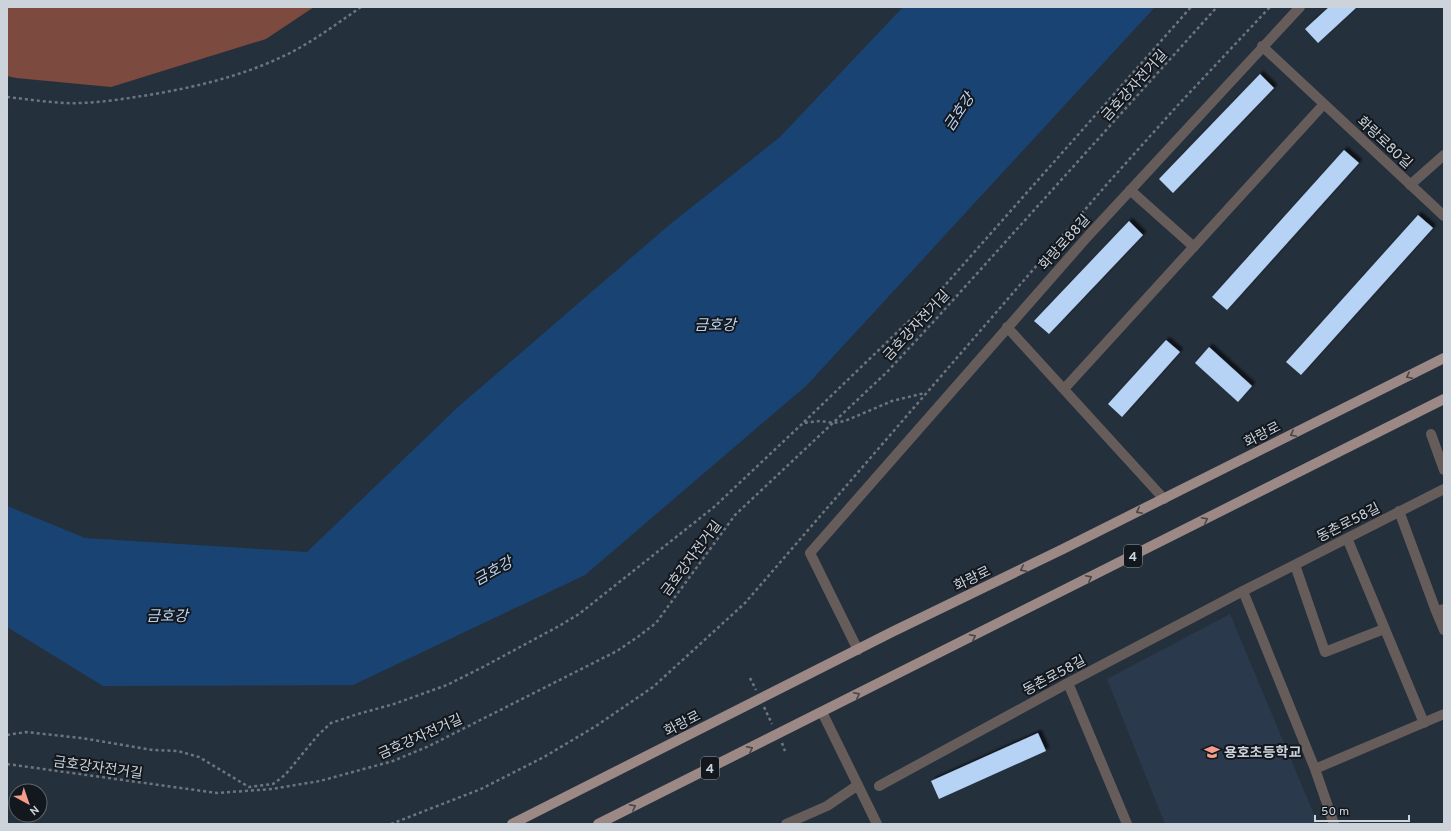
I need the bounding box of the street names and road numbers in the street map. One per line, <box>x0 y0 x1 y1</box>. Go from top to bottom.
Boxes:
street label: 금호강자전거길 <box>1099 47 1172 125</box>
street label: 화랑로80길 <box>1353 113 1415 173</box>
street label: 화랑로88길 <box>1036 212 1094 274</box>
street label: 금호강자전거길 <box>880 287 954 365</box>
street label: 화랑로 <box>1242 419 1284 452</box>
street label: 동촌로58길 <box>1314 500 1383 547</box>
street label: 금호강자전거길 <box>658 518 726 600</box>
road number: 4 <box>1124 545 1142 567</box>
street label: 화랑로 <box>952 563 994 595</box>
street label: 동촌로58길 <box>1020 653 1089 700</box>
street label: 화랑로 <box>662 708 704 741</box>
street label: 금호강자전거길 <box>376 711 465 763</box>
street label: 금호강자전거길 <box>52 754 144 783</box>
road number: 4 <box>701 757 719 779</box>

